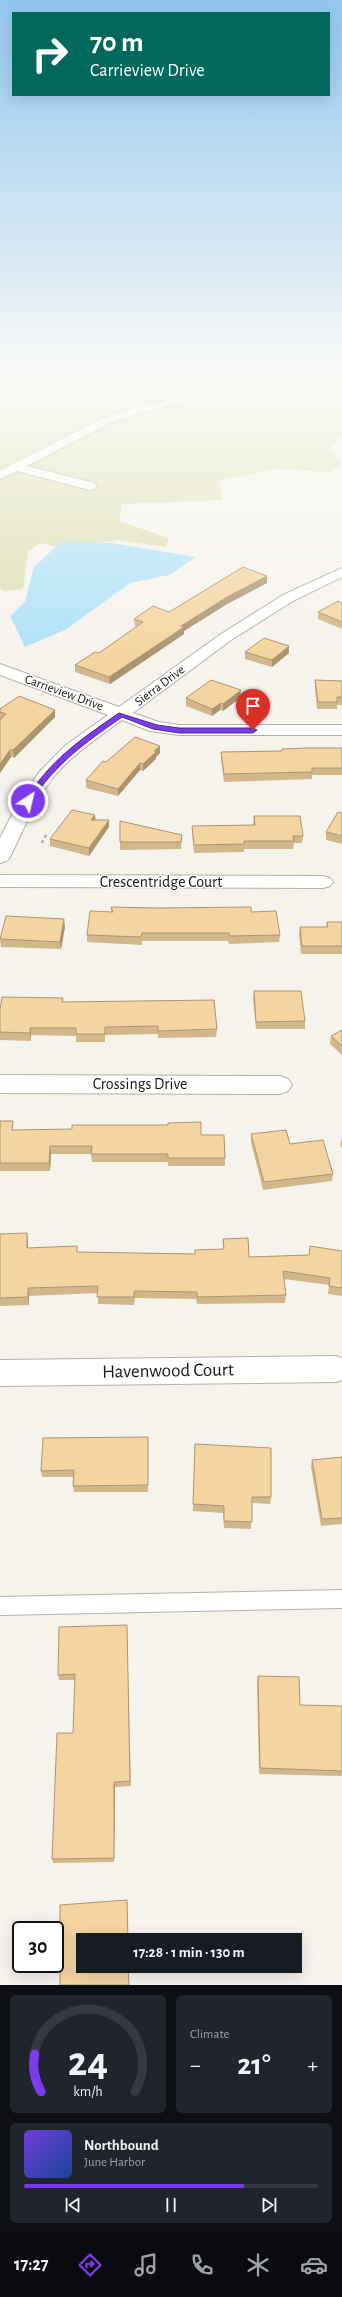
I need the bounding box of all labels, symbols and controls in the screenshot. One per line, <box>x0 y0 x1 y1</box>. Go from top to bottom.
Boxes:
icon: right <box>24 28 76 80</box>
text: 70 m <box>90 29 144 57</box>
text: Carrieview Drive <box>90 62 205 80</box>
street label: Sierra Drive <box>133 663 187 709</box>
street label: Carrieview Drive <box>23 673 105 713</box>
pin <box>236 689 270 730</box>
icon: arrive <box>242 695 264 717</box>
position arrow <box>7 780 49 822</box>
street label: Crescentridge Court <box>100 874 222 890</box>
street label: Crossings Drive <box>93 1076 187 1092</box>
street label: Havenwood Court <box>102 1360 234 1382</box>
speed limit sign: 30 <box>12 1921 64 1973</box>
text: 17:28 · 1 min · 130 m <box>133 1945 245 1960</box>
text: Climate <box>190 2028 229 2041</box>
text: 24 <box>68 2042 108 2083</box>
text: 21° <box>237 2050 271 2080</box>
text: − <box>190 2054 201 2076</box>
text: + <box>307 2054 318 2076</box>
text: km/h <box>73 2085 103 2099</box>
text: Northbound <box>84 2138 159 2153</box>
text: June Harbor <box>84 2156 145 2169</box>
icon: previous <box>62 2194 84 2216</box>
icon: pause <box>160 2194 182 2216</box>
icon: next <box>258 2194 280 2216</box>
icon: directions <box>76 2251 104 2279</box>
icon: music <box>132 2251 160 2279</box>
icon: phone <box>188 2251 216 2279</box>
icon: climate <box>244 2251 272 2279</box>
icon: car <box>300 2251 328 2279</box>
text: 17:27 <box>14 2256 49 2274</box>

